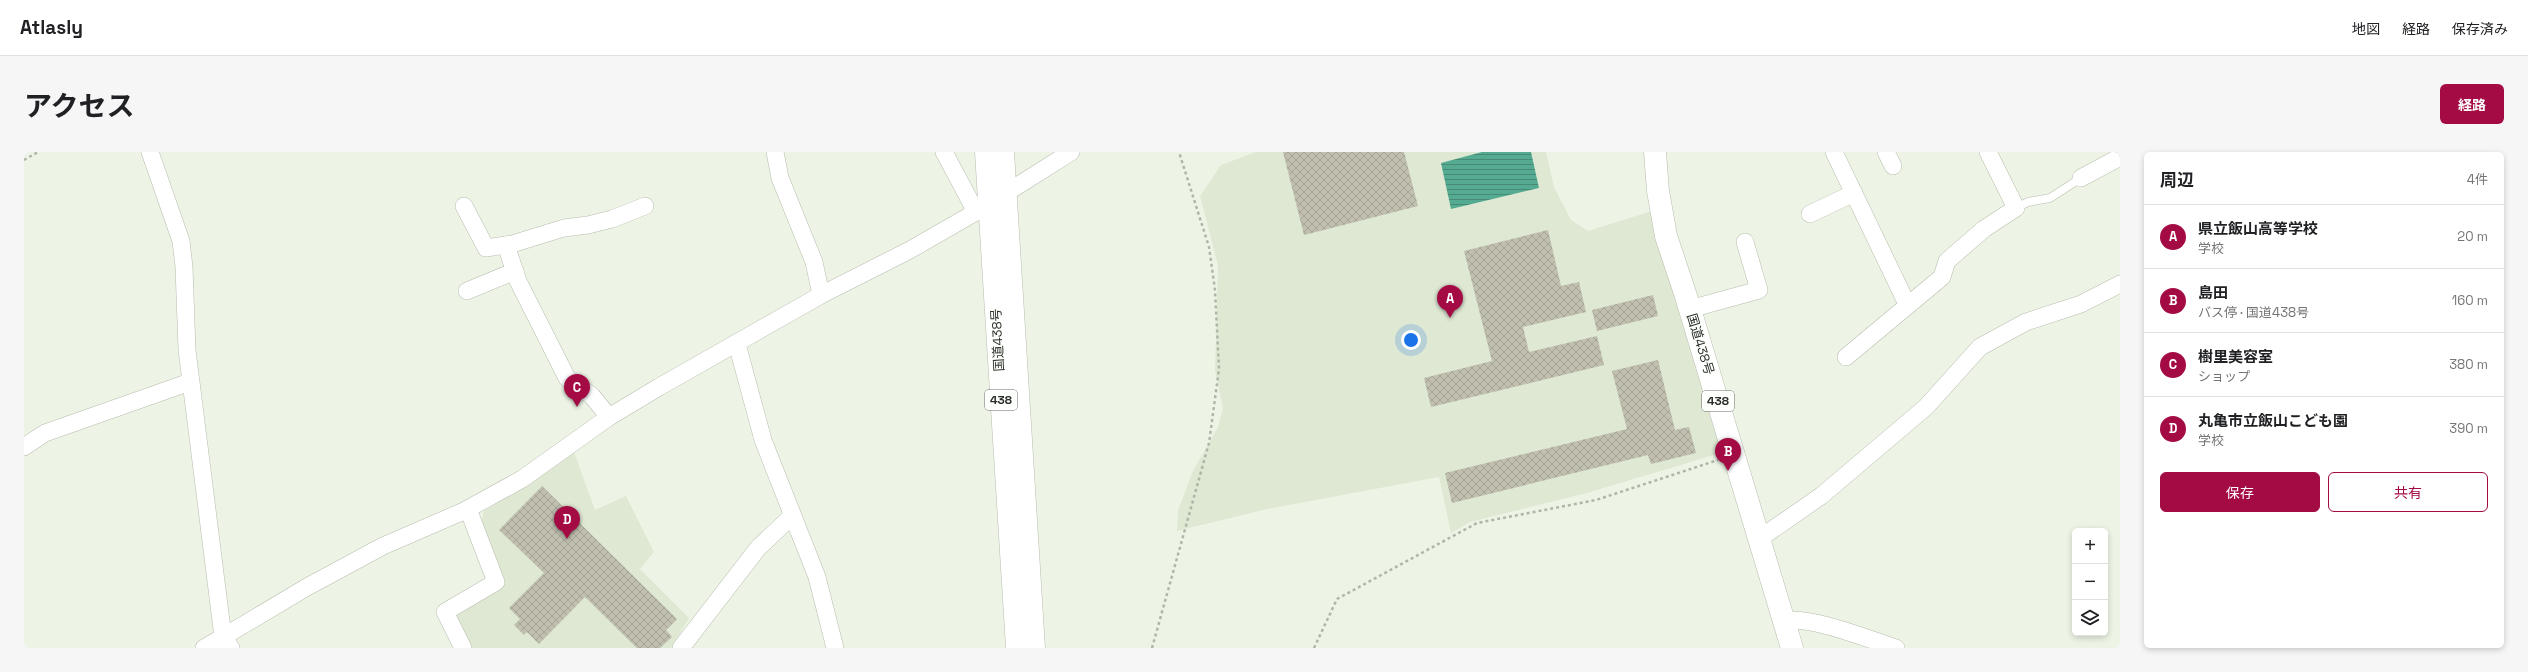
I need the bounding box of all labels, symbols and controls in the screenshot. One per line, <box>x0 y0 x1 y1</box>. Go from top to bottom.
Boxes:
text: Atlasly <box>20 15 83 40</box>
text: 地図 <box>2352 20 2380 38</box>
text: 経路 <box>2402 20 2430 38</box>
text: 保存済み <box>2452 20 2508 38</box>
button: 経路 <box>2440 84 2504 124</box>
text: アクセス <box>24 88 135 124</box>
text: 周辺 <box>2160 169 2194 191</box>
text: 4件 <box>2467 171 2488 188</box>
text: 県立飯山高等学校 <box>2198 219 2318 238</box>
text: A <box>2169 228 2177 245</box>
text: 20 m <box>2457 228 2488 245</box>
text: 学校 <box>2198 240 2224 257</box>
text: 島田 <box>2198 283 2228 302</box>
pin: A <box>1437 285 1463 318</box>
text: B <box>2169 292 2177 309</box>
text: 160 m <box>2452 292 2488 309</box>
text: バス停 · 国道438号 <box>2198 304 2309 321</box>
street label: 国道438号 <box>987 308 1008 372</box>
street label: 国道438号 <box>1683 312 1718 377</box>
your location <box>1401 330 1421 350</box>
text: 樹里美容室 <box>2198 347 2273 366</box>
text: C <box>2169 356 2177 373</box>
text: 380 m <box>2449 356 2488 373</box>
text: ショップ <box>2198 368 2250 385</box>
pin: C <box>564 374 590 407</box>
road number: 438 <box>985 390 1017 410</box>
road number: 438 <box>1702 391 1734 411</box>
text: 丸亀市立飯山こども園 <box>2198 411 2348 430</box>
text: D <box>2169 420 2177 437</box>
text: 390 m <box>2449 420 2488 437</box>
text: 学校 <box>2198 432 2224 449</box>
pin: B <box>1715 438 1741 471</box>
button: 保存 <box>2160 472 2320 512</box>
button: 共有 <box>2328 472 2488 512</box>
pin: D <box>554 506 580 539</box>
map controls <box>2072 528 2108 636</box>
button: + <box>2072 528 2108 564</box>
button: − <box>2072 564 2108 600</box>
button: layers <box>2072 600 2108 636</box>

